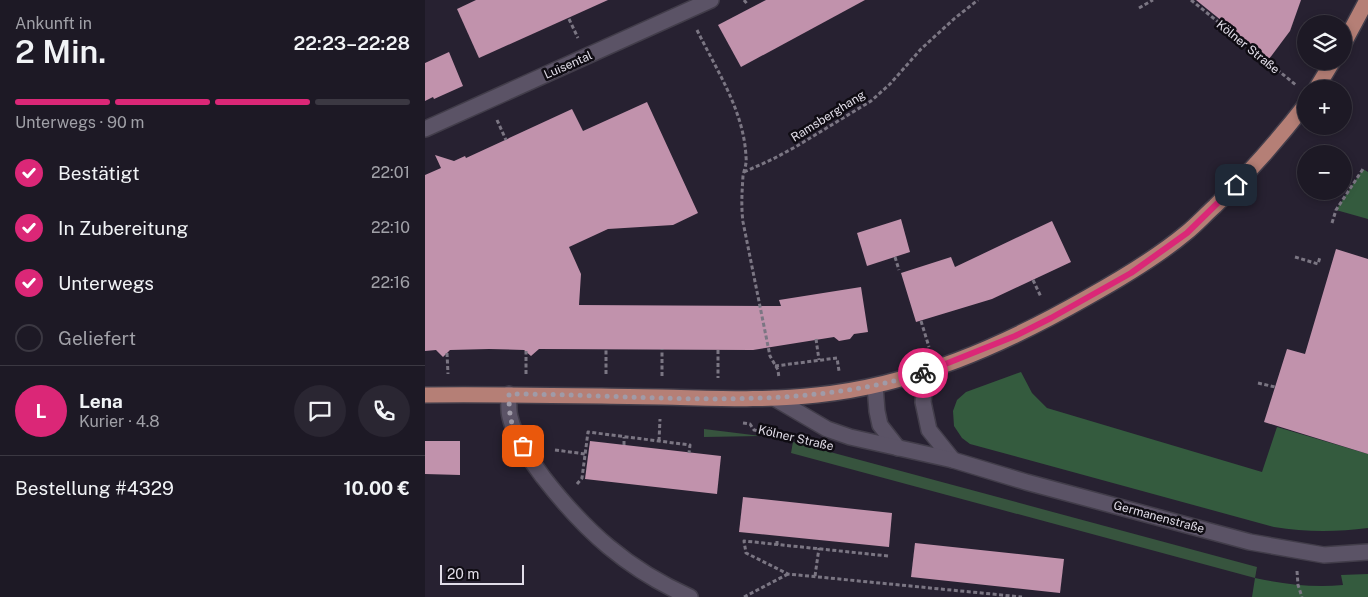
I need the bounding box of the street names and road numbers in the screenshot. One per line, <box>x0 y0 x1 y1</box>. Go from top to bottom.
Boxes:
street label: Kölner Straße <box>1214 17 1282 77</box>
street label: Luisental <box>542 48 595 82</box>
street label: Ramsberghang <box>788 88 868 144</box>
street label: Kölner Straße <box>757 423 835 454</box>
street label: Germanenstraße <box>1112 498 1206 536</box>

